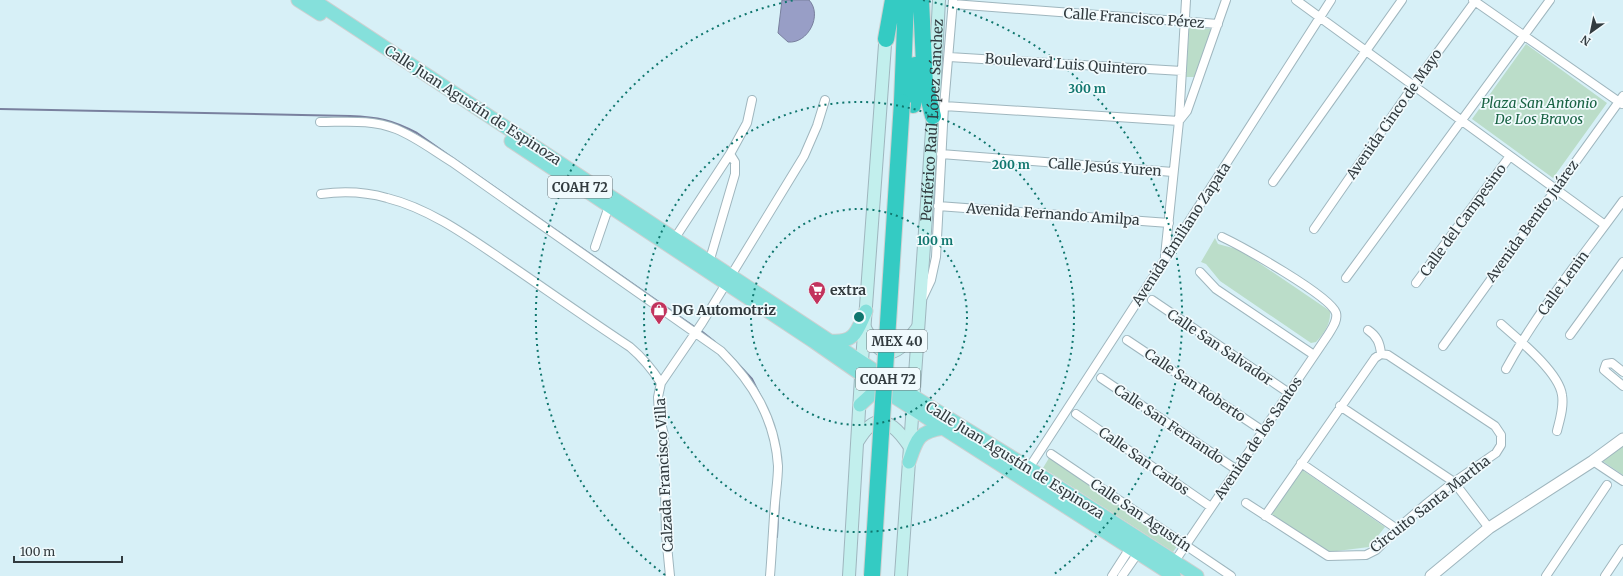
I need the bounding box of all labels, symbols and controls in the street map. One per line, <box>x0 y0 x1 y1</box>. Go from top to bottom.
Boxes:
street label: Calle Francisco Pérez <box>1063 4 1205 32</box>
north arrow <box>1571 12 1611 52</box>
street label: Periférico Raúl López Sánchez <box>917 18 947 222</box>
text: N <box>1578 32 1593 49</box>
street label: Calle Juan Agustín de Espinoza <box>381 41 565 169</box>
street label: Avenida Cinco de Mayo <box>1342 45 1446 183</box>
street label: Boulevard Luis Quintero <box>984 49 1148 79</box>
text: 300 m <box>1068 81 1106 96</box>
park label: Plaza San Antonio De Los Bravos <box>1481 94 1597 128</box>
street label: Calle Jesús Yuren <box>1048 154 1162 180</box>
street label: Avenida Benito Juárez <box>1481 156 1583 286</box>
text: 200 m <box>992 157 1030 172</box>
street label: Avenida Emiliano Zapata <box>1127 158 1234 310</box>
street label: Calle del Campesino <box>1416 160 1510 280</box>
road number: COAH 72 <box>548 176 612 198</box>
street label: Avenida Fernando Amilpa <box>965 199 1141 229</box>
text: 100 m <box>917 233 953 248</box>
street label: Calle Lenin <box>1534 247 1592 319</box>
supermarket icon: extra <box>807 280 827 305</box>
place label: extra <box>830 281 866 299</box>
shop icon: DG Automotriz <box>649 300 669 325</box>
place label: DG Automotriz <box>672 301 776 319</box>
street label: Calle San Salvador <box>1164 305 1276 389</box>
centre of rings <box>852 310 866 324</box>
road number: MEX 40 <box>867 330 927 352</box>
street label: Calle San Roberto <box>1141 344 1249 426</box>
road number: COAH 72 <box>856 368 920 390</box>
street label: Avenida de los Santos <box>1210 373 1306 504</box>
street label: Calle San Fernando <box>1110 380 1228 468</box>
street label: Calzada Francisco Villa <box>651 397 677 552</box>
street label: Calle Juan Agustín de Espinoza <box>922 397 1108 523</box>
street label: Calle San Carlos <box>1095 423 1193 499</box>
street label: Circuito Santa Martha <box>1366 451 1494 557</box>
street label: Calle San Agustín <box>1087 475 1195 555</box>
scale bar <box>14 538 122 564</box>
text: 100 m <box>20 544 55 559</box>

